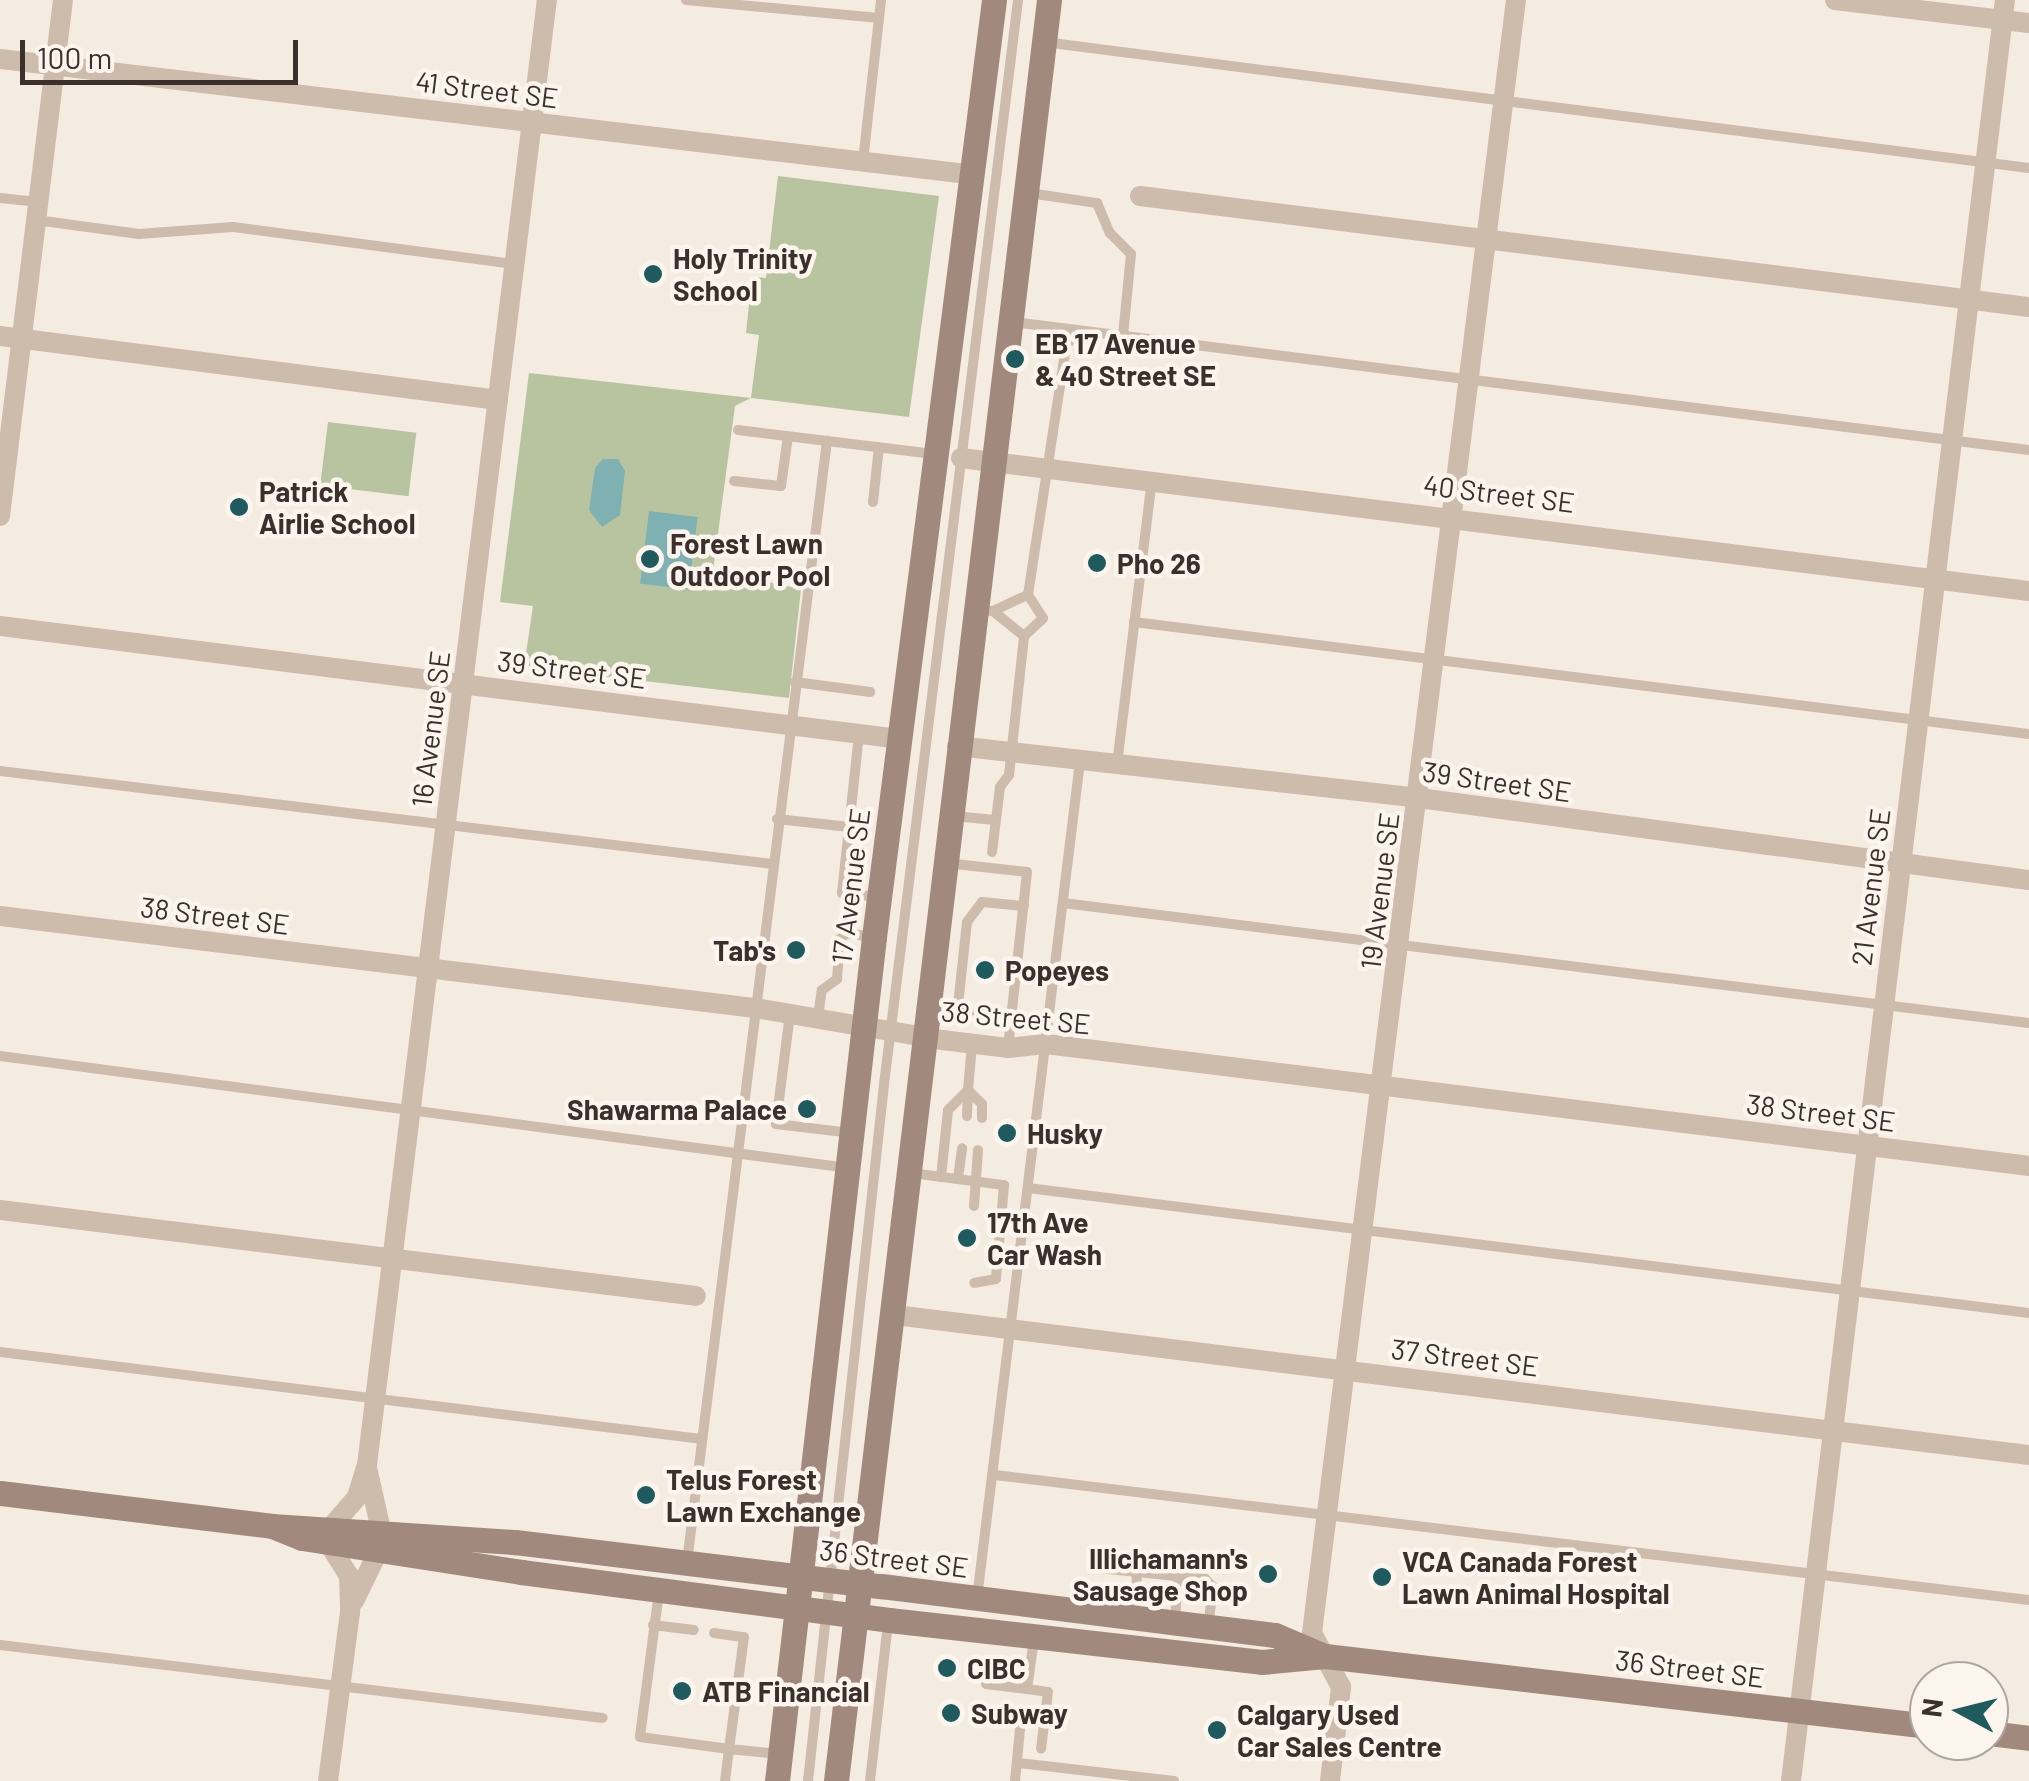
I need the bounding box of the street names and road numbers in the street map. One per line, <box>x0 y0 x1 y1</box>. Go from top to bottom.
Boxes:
street label: 41 Street SE <box>414 64 560 114</box>
street label: 40 Street SE <box>1421 467 1577 519</box>
street label: 39 Street SE <box>496 643 648 695</box>
street label: 16 Avenue SE <box>404 649 456 809</box>
street label: 39 Street SE <box>1420 754 1574 808</box>
street label: 17 Avenue SE <box>824 806 876 966</box>
street label: 21 Avenue SE <box>1844 807 1896 967</box>
street label: 19 Avenue SE <box>1353 811 1405 971</box>
street label: 38 Street SE <box>139 889 291 941</box>
street label: 38 Street SE <box>940 994 1092 1040</box>
street label: 38 Street SE <box>1745 1086 1897 1138</box>
street label: 37 Street SE <box>1389 1331 1541 1383</box>
street label: 36 Street SE <box>818 1532 970 1584</box>
street label: 36 Street SE <box>1614 1642 1766 1694</box>

